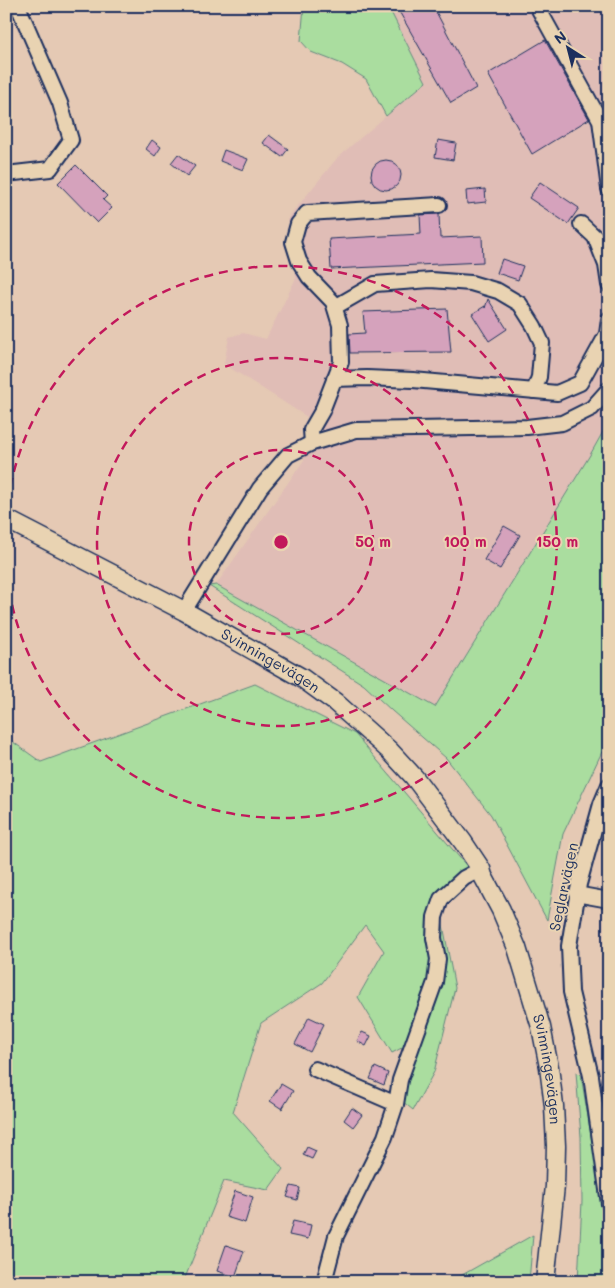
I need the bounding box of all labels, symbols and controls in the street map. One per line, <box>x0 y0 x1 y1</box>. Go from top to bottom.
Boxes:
north arrow <box>542 22 592 72</box>
text: N <box>550 26 570 48</box>
text: 50 m <box>355 531 391 551</box>
text: 100 m <box>443 531 487 551</box>
text: 150 m <box>536 531 578 551</box>
centre of rings <box>272 533 290 551</box>
street label: Svinningevägen <box>218 623 324 697</box>
street label: Seglarvägen <box>544 841 582 933</box>
street label: Svinningevägen <box>529 1011 566 1125</box>

